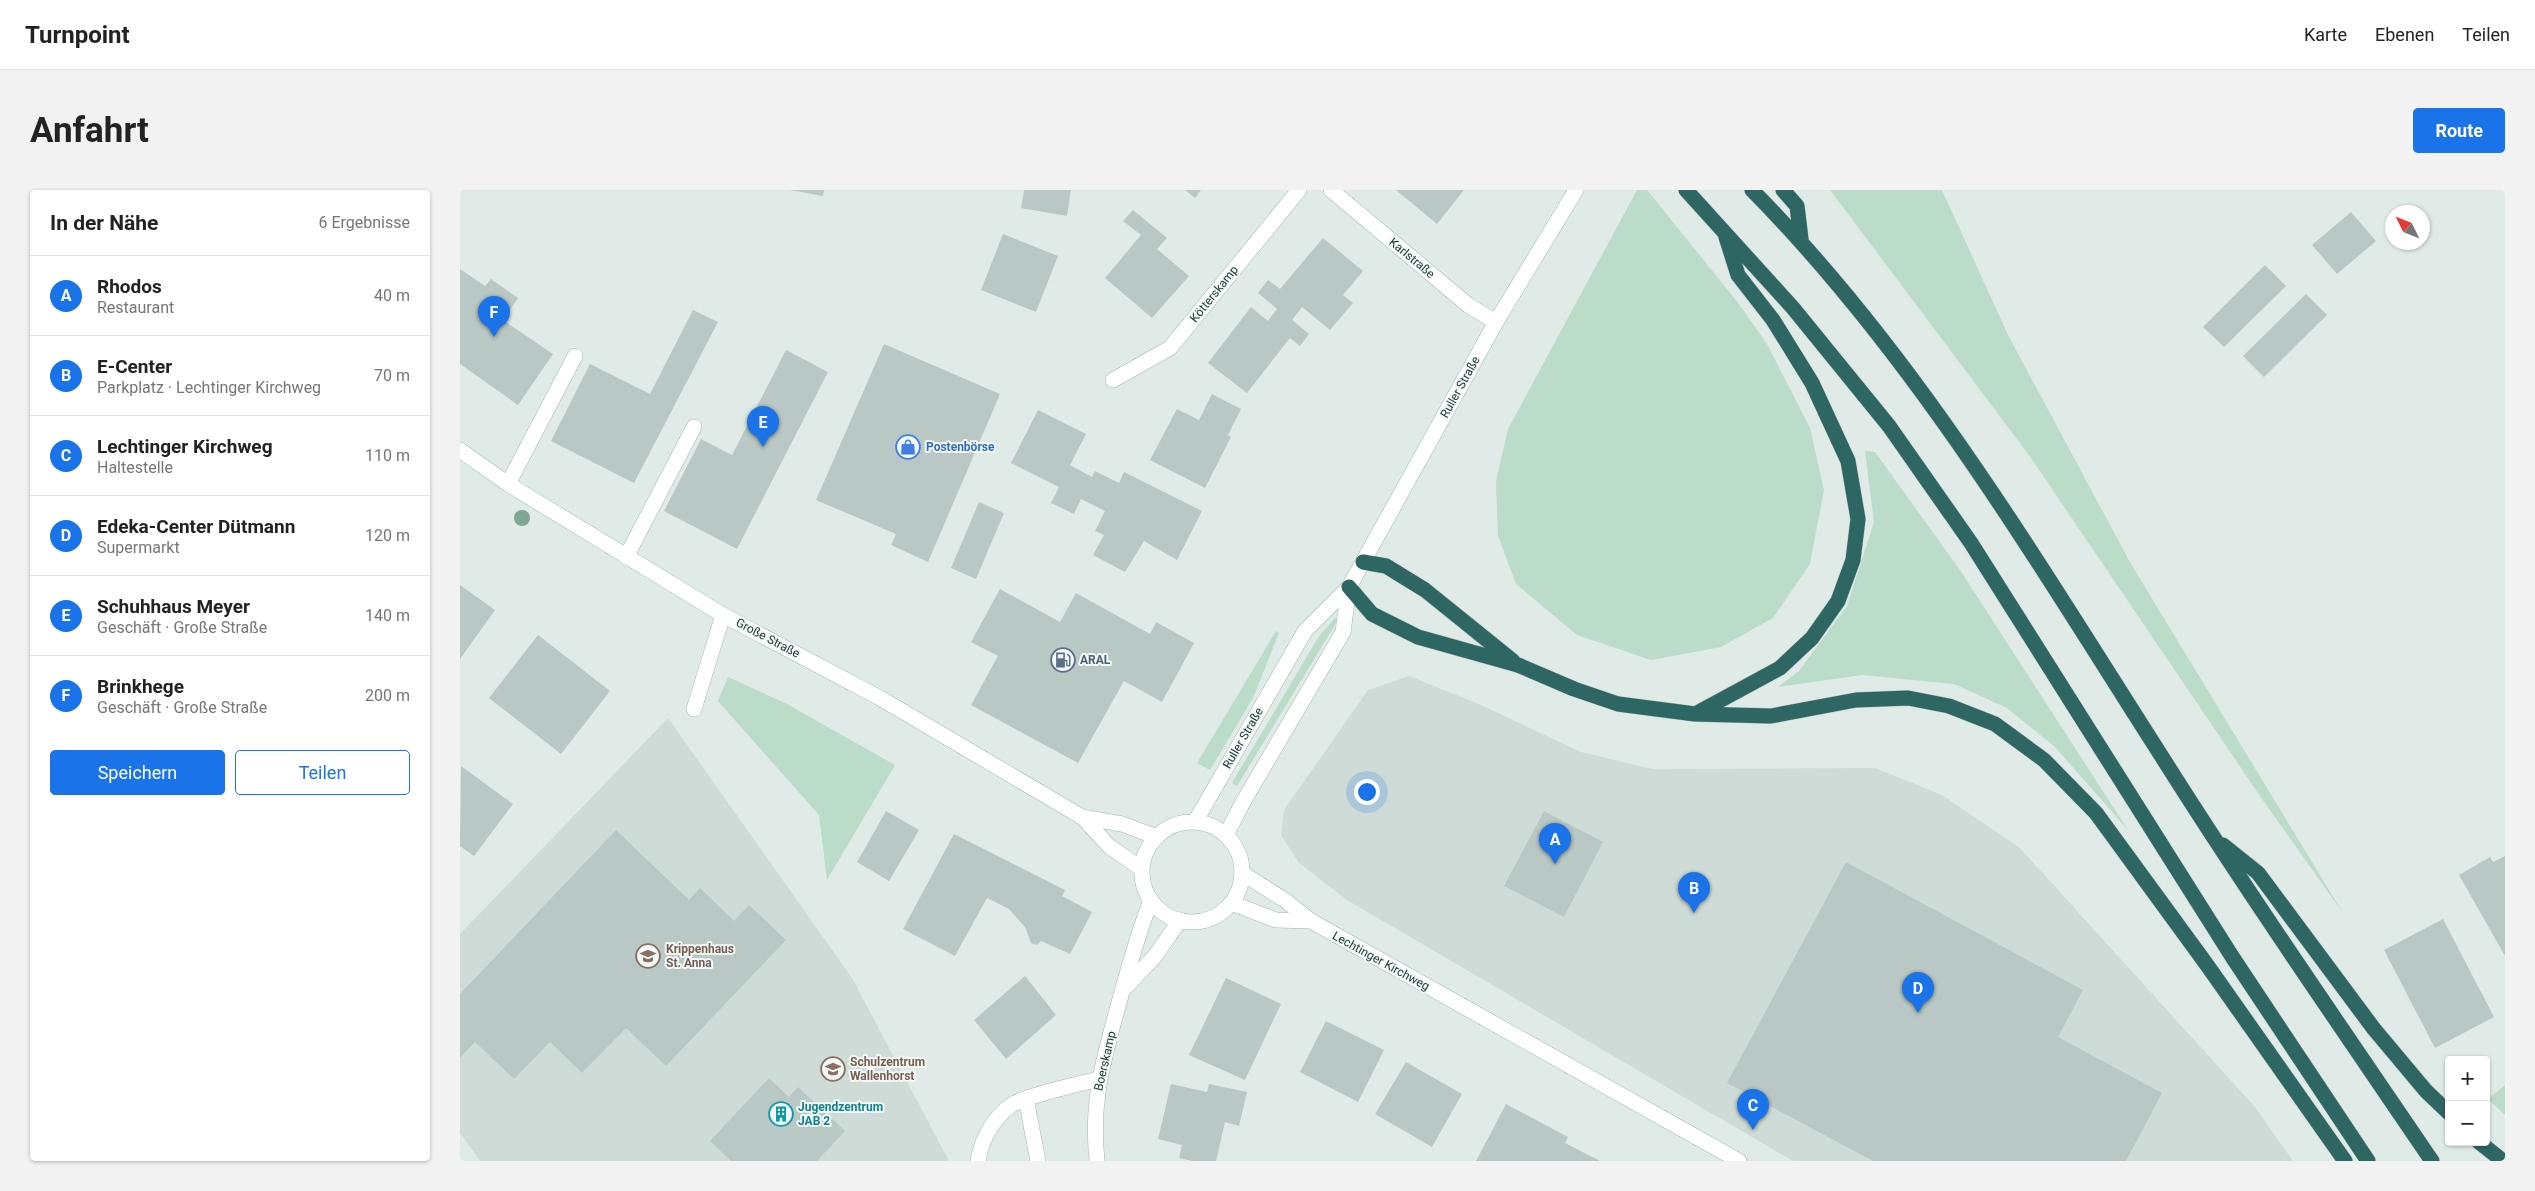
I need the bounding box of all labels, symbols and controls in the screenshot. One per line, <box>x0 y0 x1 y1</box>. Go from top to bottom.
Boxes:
text: Turnpoint <box>25 21 130 49</box>
text: Karte <box>2304 24 2347 45</box>
text: Ebenen <box>2375 24 2434 45</box>
text: Teilen <box>2462 24 2510 45</box>
button: Route <box>2413 108 2505 153</box>
text: Anfahrt <box>30 110 149 151</box>
north arrow <box>2385 205 2430 250</box>
text: In der Nähe <box>50 211 158 235</box>
text: 6 Ergebnisse <box>318 213 410 232</box>
street label: Karlstraße <box>1386 235 1438 281</box>
street label: Kötterskamp <box>1187 263 1241 325</box>
text: Rhodos <box>97 275 162 298</box>
text: A <box>61 286 71 305</box>
text: 40 m <box>374 286 410 305</box>
pin: F <box>478 296 510 337</box>
text: Restaurant <box>97 298 174 317</box>
street label: Ruller Straße <box>1437 354 1483 420</box>
text: E-Center <box>97 355 172 378</box>
text: B <box>61 366 71 385</box>
text: 70 m <box>374 366 410 385</box>
text: Parkplatz · Lechtinger Kirchweg <box>97 378 321 397</box>
pin: E <box>747 406 779 447</box>
shop icon: Postenbörse <box>895 434 921 460</box>
text: Lechtinger Kirchweg <box>97 435 272 458</box>
place label: Postenbörse <box>926 440 995 454</box>
text: C <box>61 446 71 465</box>
text: 110 m <box>365 446 410 465</box>
text: Haltestelle <box>97 458 173 477</box>
text: Edeka-Center Dütmann <box>97 515 295 538</box>
text: D <box>61 526 71 545</box>
text: 120 m <box>365 526 410 545</box>
text: Supermarkt <box>97 538 180 557</box>
text: Schuhhaus Meyer <box>97 595 250 618</box>
text: E <box>62 606 71 625</box>
text: 140 m <box>365 606 410 625</box>
street label: Große Straße <box>734 615 802 661</box>
text: Geschäft · Große Straße <box>97 618 267 637</box>
fuel station icon: ARAL <box>1050 647 1076 673</box>
place label: ARAL <box>1080 653 1111 667</box>
text: Brinkhege <box>97 675 184 698</box>
text: F <box>62 686 70 705</box>
text: 200 m <box>365 686 410 705</box>
text: Geschäft · Große Straße <box>97 698 267 717</box>
street label: Ruller Straße <box>1220 705 1266 771</box>
button: Speichern <box>50 750 225 795</box>
button: Teilen <box>235 750 410 795</box>
your location <box>1354 779 1380 805</box>
pin: A <box>1539 823 1571 864</box>
pin: B <box>1678 872 1710 913</box>
street label: Lechtinger Kirchweg <box>1330 929 1432 993</box>
place label: Krippenhaus St. Anna <box>666 942 734 970</box>
school or university icon: Krippenhaus St. Anna <box>635 943 661 969</box>
pin: D <box>1902 972 1934 1013</box>
street label: Boerskamp <box>1091 1030 1119 1092</box>
place label: Schulzentrum Wallenhorst <box>850 1055 925 1083</box>
school or university icon: Schulzentrum Wallenhorst <box>820 1056 846 1082</box>
map controls <box>2445 1056 2490 1146</box>
button: + <box>2445 1056 2490 1101</box>
pin: C <box>1737 1089 1769 1130</box>
place label: Jugendzentrum JAB 2 <box>798 1100 883 1128</box>
building icon: Jugendzentrum JAB 2 <box>768 1101 794 1127</box>
button: − <box>2445 1101 2490 1146</box>

